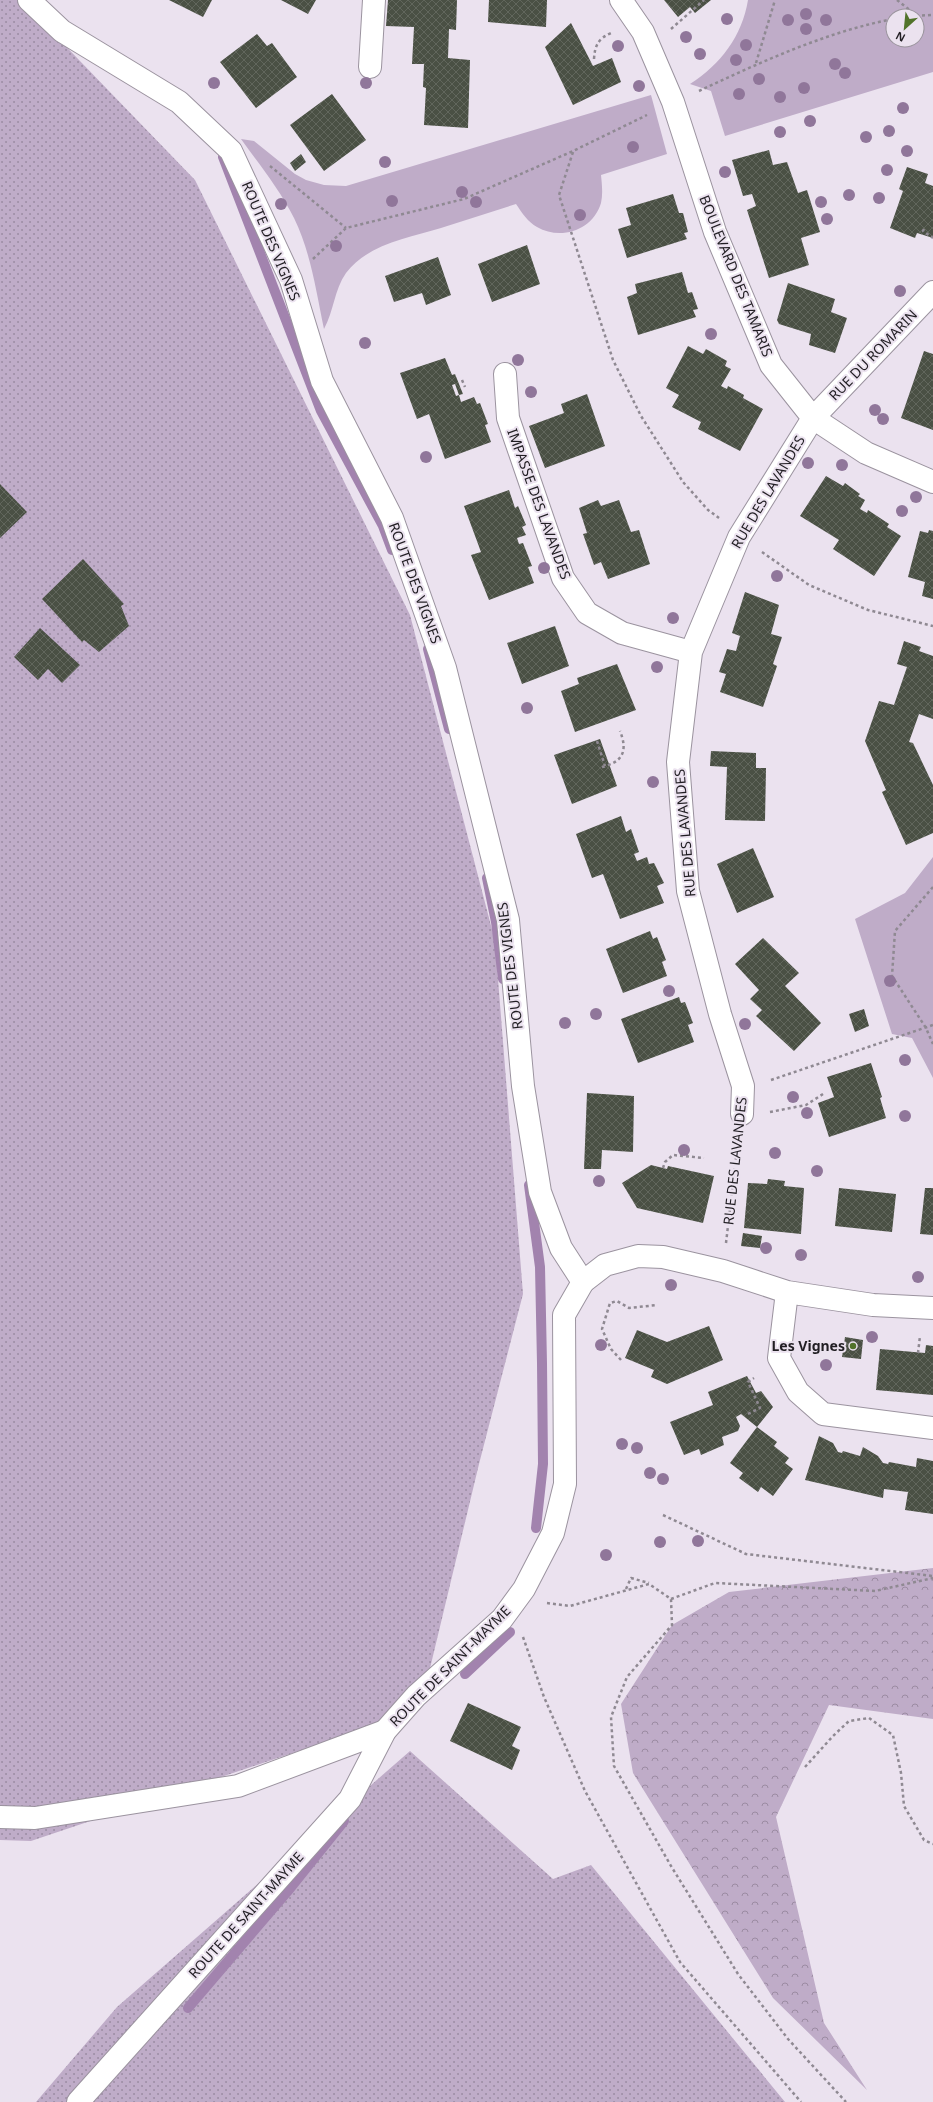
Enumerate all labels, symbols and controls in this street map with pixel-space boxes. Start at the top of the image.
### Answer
north arrow [885,8,925,48]
text: N [893,29,908,46]
street label: ROUTE DES VIGNES [238,178,305,304]
street label: BOULEVARD DES TAMARIS [695,192,778,360]
street label: RUE DU ROMARIN [824,305,921,404]
street label: IMPASSE DES LAVANDES [503,426,576,582]
street label: RUE DES LAVANDES [726,431,809,552]
street label: ROUTE DES VIGNES [385,519,446,646]
street label: RUE DES LAVANDES [669,768,700,898]
street label: ROUTE DES VIGNES [492,901,527,1031]
street label: RUE DES LAVANDES [718,1096,751,1226]
place label: Les Vignes [772,1336,845,1355]
marker: Les Vignes [848,1341,858,1351]
street label: ROUTE DE SAINT-MAYME [385,1601,514,1730]
street label: ROUTE DE SAINT-MAYME [184,1847,307,1982]

